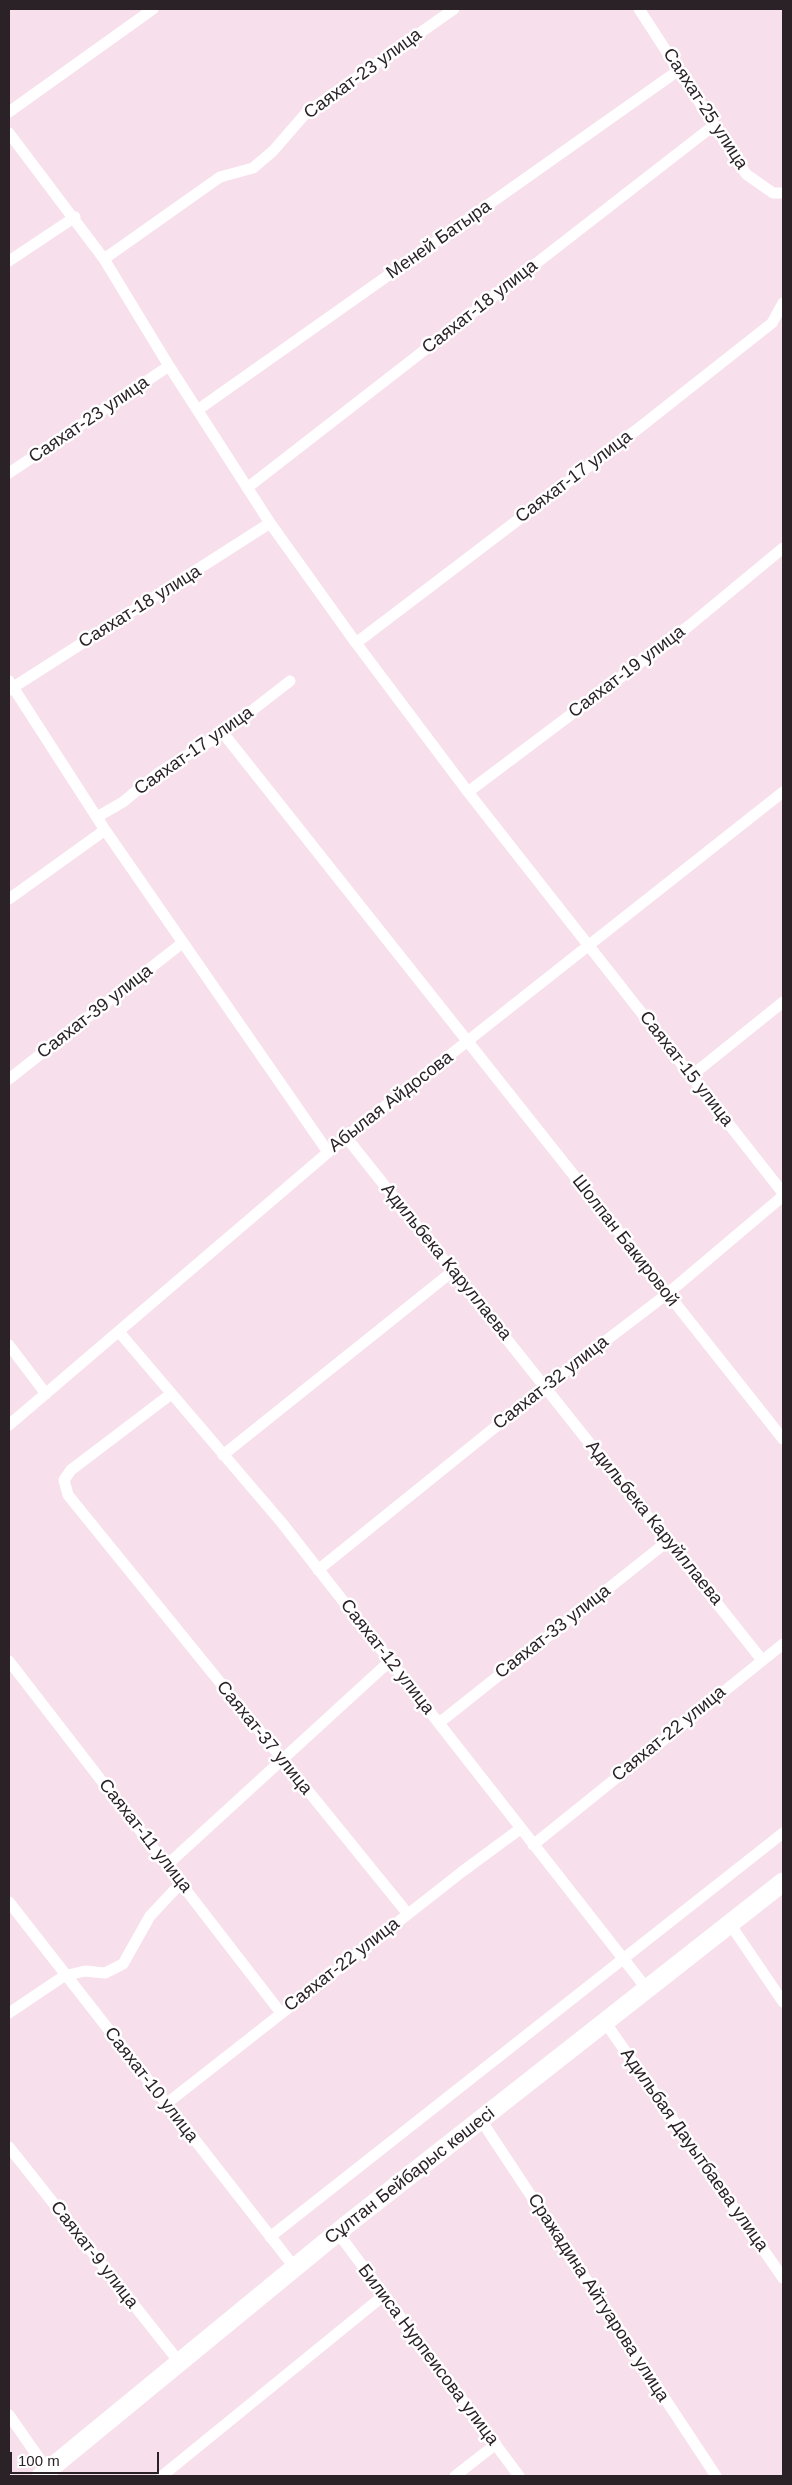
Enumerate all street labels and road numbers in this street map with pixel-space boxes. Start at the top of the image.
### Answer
street label: Саяхат-23 улица [300,24,426,124]
street label: Саяхат-25 улица [658,44,752,174]
street label: Меней Батыра [382,196,496,284]
street label: Саяхат-18 улица [418,255,542,359]
street label: Саяхат-23 улица [25,372,153,468]
street label: Саяхат-17 улица [512,426,636,528]
street label: Саяхат-18 улица [75,561,205,653]
street label: Саяхат-19 улица [565,621,689,723]
street label: Саяхат-17 улица [130,702,258,800]
street label: Саяхат-39 улица [33,960,157,1064]
street label: Саяхат-15 улица [634,1007,738,1131]
street label: Абылая Айдосова [325,1047,457,1157]
street label: Шолпан Бакировой [567,1171,683,1311]
street label: Адильбека Каруллаева [376,1179,516,1345]
street label: Саяхат-32 улица [489,1331,613,1435]
street label: Адильбека Каруйллаева [581,1436,727,1610]
street label: Саяхат-33 улица [491,1580,615,1684]
street label: Саяхат-12 улица [335,1595,439,1719]
street label: Саяхат-37 улица [212,1677,316,1799]
street label: Саяхат-22 улица [608,1682,730,1786]
street label: Саяхат-11 улица [94,1775,196,1897]
street label: Саяхат-22 улица [280,1913,404,2017]
street label: Саяхат-10 улица [99,2023,203,2147]
street label: Адильбая Дауытбаева улица [615,2044,773,2256]
street label: Сұлтан Бейбарыс көшесі [321,2103,499,2249]
street label: Сражадина Айтуарова улица [523,2190,673,2406]
street label: Саяхат-9 улица [45,2197,143,2313]
street label: Билиса Нурпеисова улица [353,2260,503,2450]

